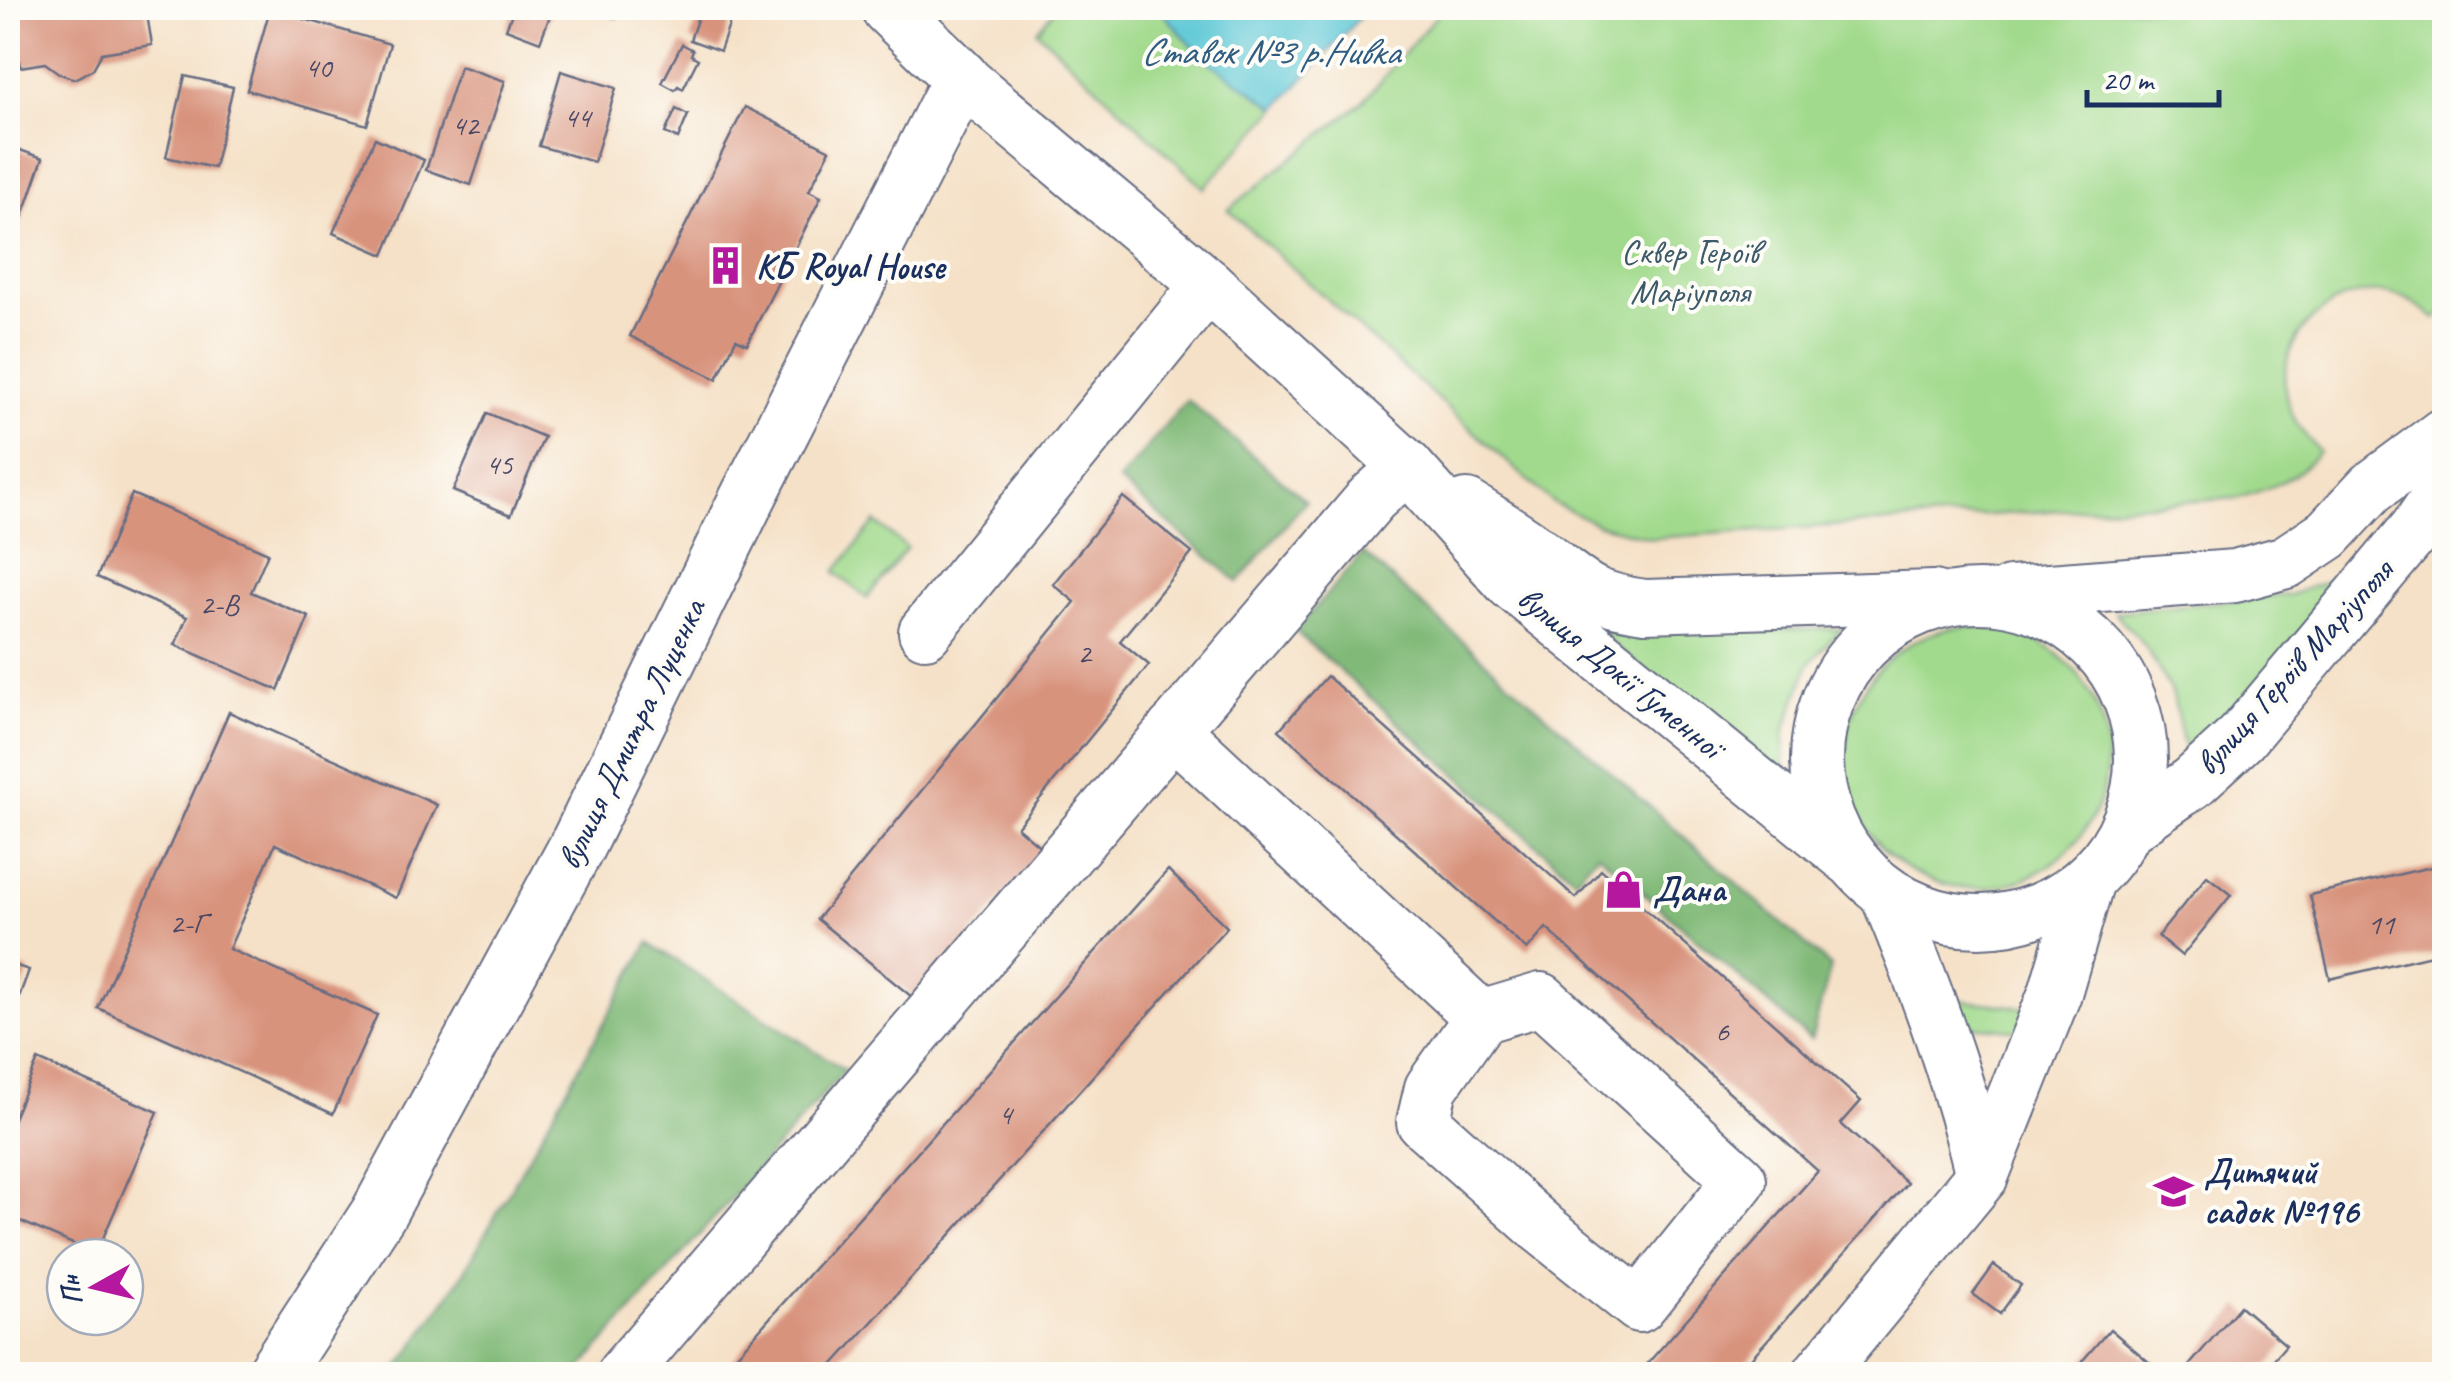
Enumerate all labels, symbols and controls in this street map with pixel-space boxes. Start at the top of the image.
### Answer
water label: Ставок №3 р.Нивка [1141,28,1403,75]
scale bar [2087,45,2220,107]
house number: 40 [305,48,334,86]
text: 20 m [2102,61,2155,99]
house number: 44 [564,98,593,136]
house number: 42 [452,106,481,144]
park label: Сквер Героїв Маріуполя [1621,229,1767,314]
place label: КБ Royal House [756,244,947,289]
building icon: КБ Royal House [705,245,747,287]
house number: 45 [486,445,514,483]
street label: вулиця Героїв Маріуполя [2185,547,2405,785]
street label: вулиця Докії Гуменної [1508,576,1737,773]
house number: 2-В [200,585,241,623]
street label: вулиця Дмитра Луценка [546,590,717,876]
house number: 2 [1077,634,1093,672]
place label: Дана [1653,867,1728,912]
shop icon: Дана [1602,868,1644,910]
house number: 2-Г [169,904,213,942]
house number: 11 [2368,905,2396,943]
house number: 6 [1715,1012,1730,1050]
house number: 4 [998,1095,1014,1133]
place label: Дитячий садок №196 [2204,1149,2361,1234]
school or university icon: Дитячий садок №196 [2153,1170,2195,1212]
north arrow [45,1237,145,1337]
text: Пн [51,1272,90,1307]

